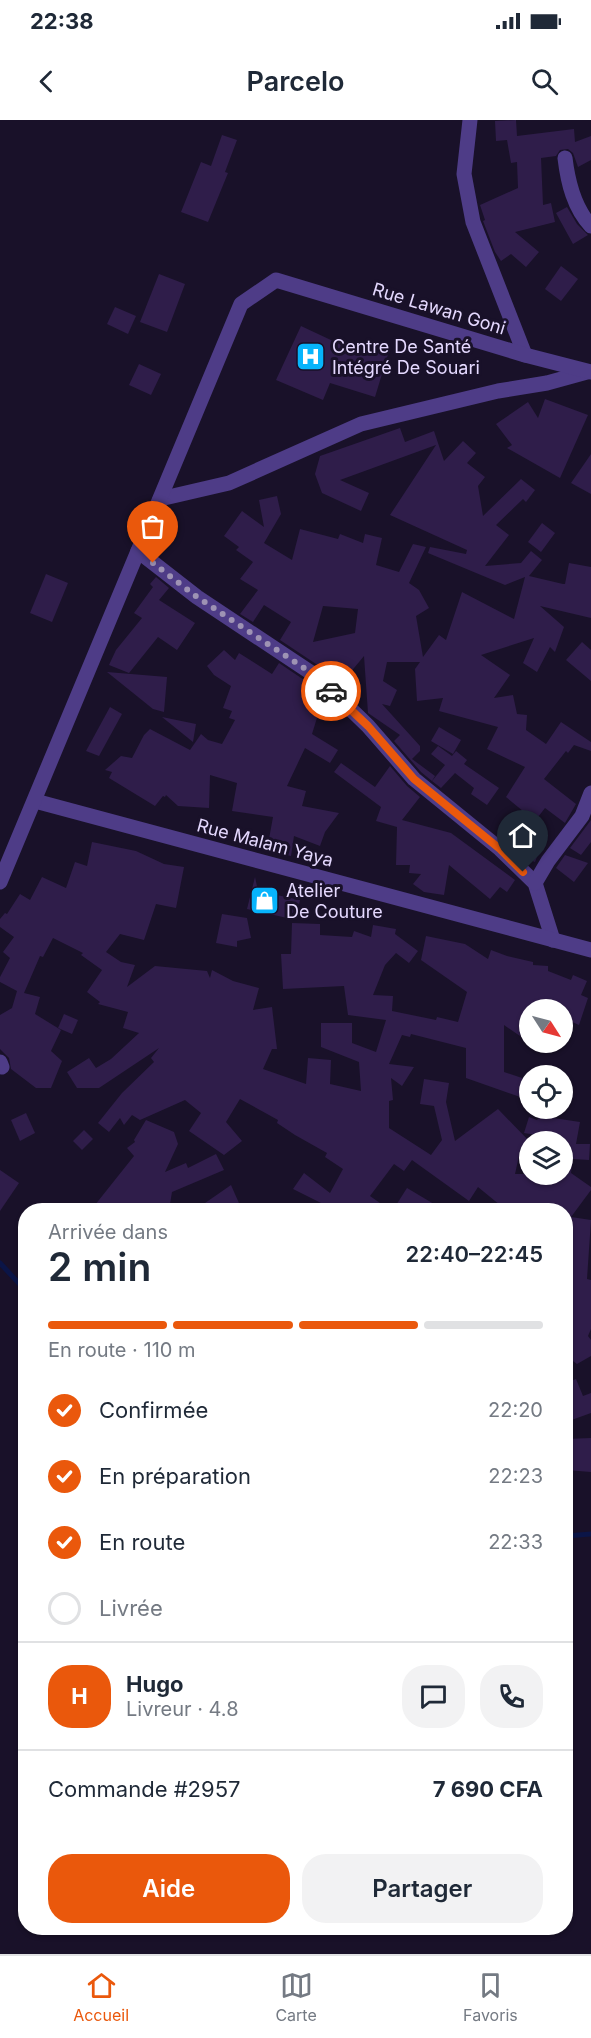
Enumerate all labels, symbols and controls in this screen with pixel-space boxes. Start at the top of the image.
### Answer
text: 22:38 [30,8,94,34]
icon: back [30,65,63,98]
text: Parcelo [246,65,345,98]
icon: search [528,65,561,98]
street label: Rue Lawan Goni [370,278,508,339]
place label: Centre De Santé Intégré De Souari [332,336,480,378]
hospital icon: Centre De Santé Intégré De Souari [295,341,327,373]
pin [127,501,178,563]
icon: bag [136,510,169,543]
courier [301,661,361,721]
icon: car [315,675,348,708]
pin [497,810,548,872]
street label: Rue Malam Yaya [195,814,336,871]
icon: home [506,819,539,852]
place label: Atelier De Couture [286,880,383,922]
shop icon: Atelier De Couture [249,885,281,917]
north arrow [519,999,573,1053]
map controls [519,999,573,1185]
button: locate [519,1065,573,1119]
button: layers [519,1131,573,1185]
text: Arrivée dans [48,1220,168,1244]
text: 22:40–22:45 [405,1241,543,1267]
text: 2 min [48,1243,151,1290]
text: En route · 110 m [48,1338,196,1362]
icon: check [48,1394,81,1427]
text: Confirmée [99,1397,208,1423]
text: 22:20 [488,1398,543,1422]
icon: check [48,1460,81,1493]
text: En préparation [99,1463,251,1489]
text: 22:23 [488,1464,543,1488]
icon: check [48,1526,81,1559]
text: En route [99,1529,185,1555]
text: 22:33 [488,1530,543,1554]
text: Livrée [99,1595,163,1621]
button: chat [402,1665,465,1728]
button: phone [480,1665,543,1728]
text: Hugo [126,1671,184,1697]
text: H [71,1683,88,1709]
text: Livreur · 4.8 [126,1697,239,1721]
text: Commande #2957 [48,1776,240,1802]
text: 7 690 CFA [433,1776,543,1802]
button: Aide [48,1854,290,1923]
button: Partager [302,1854,543,1923]
tab: Accueil [73,1969,129,2025]
tab: Carte [275,1969,317,2025]
tab: Favoris [463,1969,518,2025]

